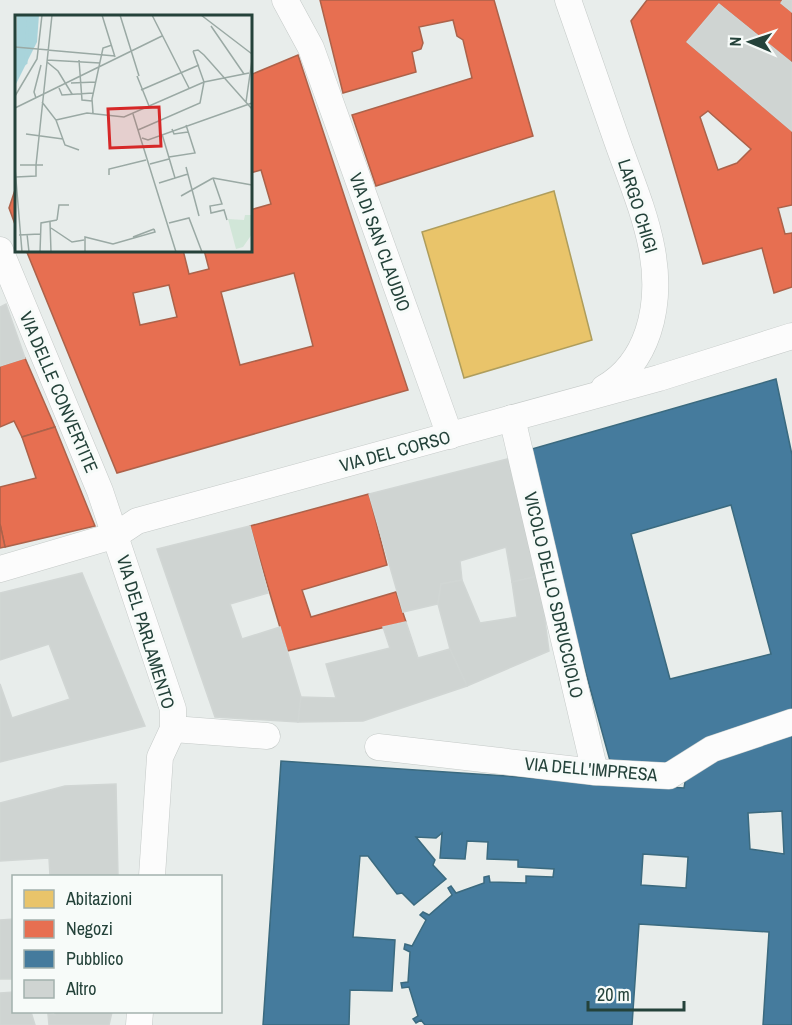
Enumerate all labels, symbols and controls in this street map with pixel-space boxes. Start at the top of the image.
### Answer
north arrow [720,12,780,72]
inset map [15,15,252,252]
text: N [724,36,746,47]
street label: LARGO CHIGI [612,156,664,256]
street label: VIA DI SAN CLAUDIO [343,169,417,315]
street label: VIA DELLE CONVERTITE [14,308,104,476]
street label: VIA DEL CORSO [337,424,453,478]
street label: VICOLO DELLO SDRUCCIOLO [518,489,590,701]
street label: VIA DEL PARLAMENTO [111,552,181,712]
street label: VIA DELL'IMPRESA [524,751,659,787]
legend [12,875,222,1013]
text: Abitazioni [65,886,132,911]
text: Negozi [66,916,113,941]
text: Pubblico [66,946,123,971]
scale bar [588,974,684,1012]
text: Altro [65,976,96,1001]
text: 20 m [597,982,630,1007]

